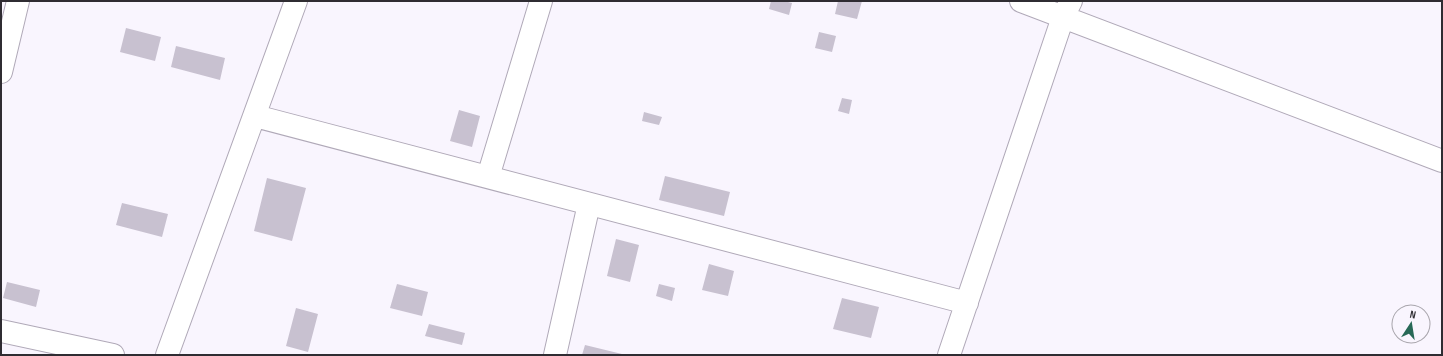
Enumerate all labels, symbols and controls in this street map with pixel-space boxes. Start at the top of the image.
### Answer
north arrow [1391,304,1431,344]
text: N [1409,308,1417,322]

